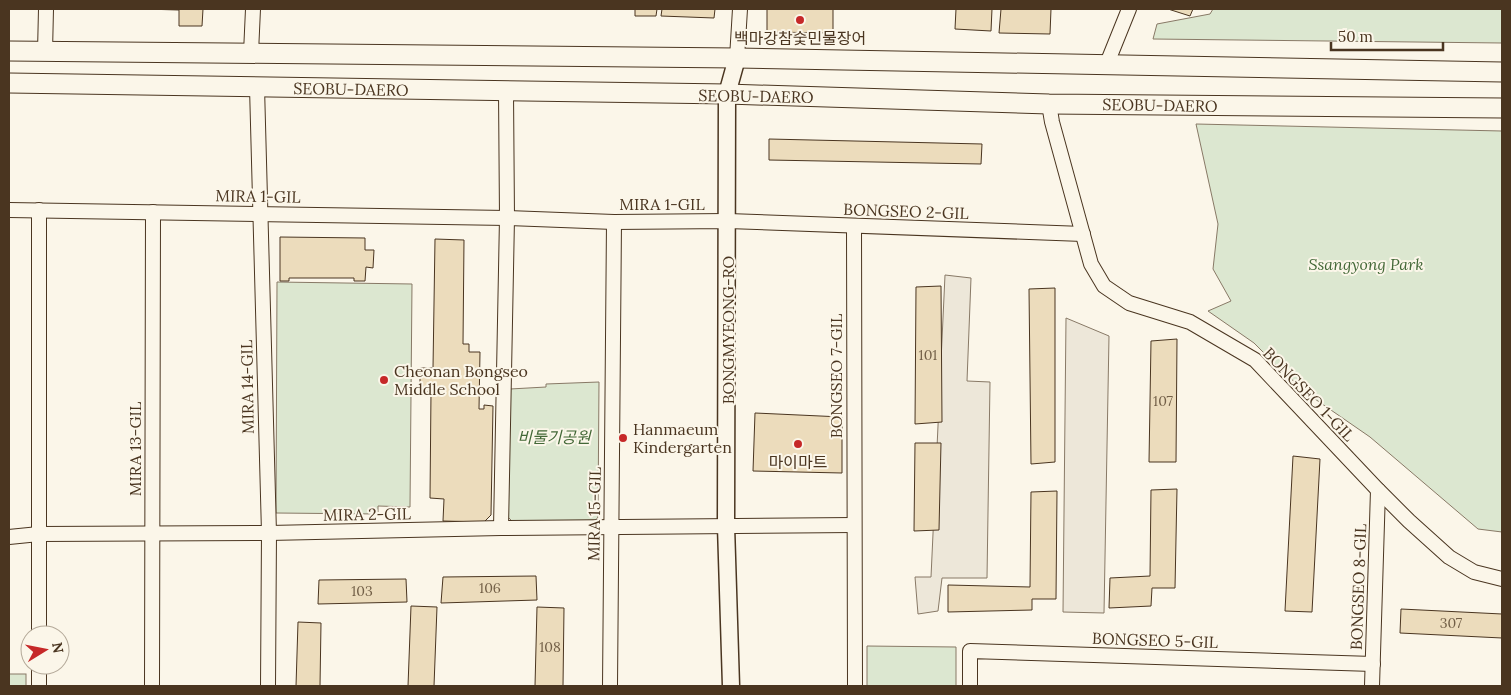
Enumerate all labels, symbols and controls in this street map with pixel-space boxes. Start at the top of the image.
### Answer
marker: 백마강참숯민물장어 [794,14,806,26]
scale bar [1331,20,1444,52]
text: 50 m [1338,27,1373,46]
place label: 백마강참숯민물장어 [734,28,866,48]
street label: SEOBU-DAERO [293,78,409,100]
street label: SEOBU-DAERO [698,85,814,107]
street label: SEOBU-DAERO [1102,94,1218,116]
street label: MIRA 1-GIL [215,185,301,207]
street label: MIRA 1-GIL [619,194,705,214]
street label: BONGSEO 2-GIL [843,199,969,223]
park label: Ssangyong Park [1308,254,1424,274]
street label: BONGMYEONG-RO [718,256,738,404]
street label: BONGSEO 7-GIL [826,314,846,438]
street label: MIRA 14-GIL [236,340,258,434]
street label: BONGSEO 1-GIL [1259,343,1359,445]
house number: 101 [919,346,937,364]
place label: Cheonan Bongseo Middle School [394,361,528,399]
marker: Cheonan Bongseo Middle School [378,374,390,386]
house number: 107 [1153,392,1174,410]
street label: MIRA 13-GIL [125,402,145,496]
place label: Hanmaeum Kindergarten [633,419,732,457]
park label: 비둘기공원 [517,427,592,447]
marker: Hanmaeum Kindergarten [617,432,629,444]
marker: 마이마트 [792,438,804,450]
place label: 마이마트 [769,452,827,472]
street label: MIRA 15-GIL [583,467,605,561]
street label: MIRA 2-GIL [323,503,411,525]
street label: BONGSEO 8-GIL [1346,524,1370,650]
house number: 106 [479,579,501,597]
house number: 103 [351,582,373,600]
house number: 307 [1440,614,1463,632]
north arrow [20,625,70,675]
street label: BONGSEO 5-GIL [1092,628,1218,652]
house number: 108 [539,638,561,656]
text: N [48,641,68,655]

